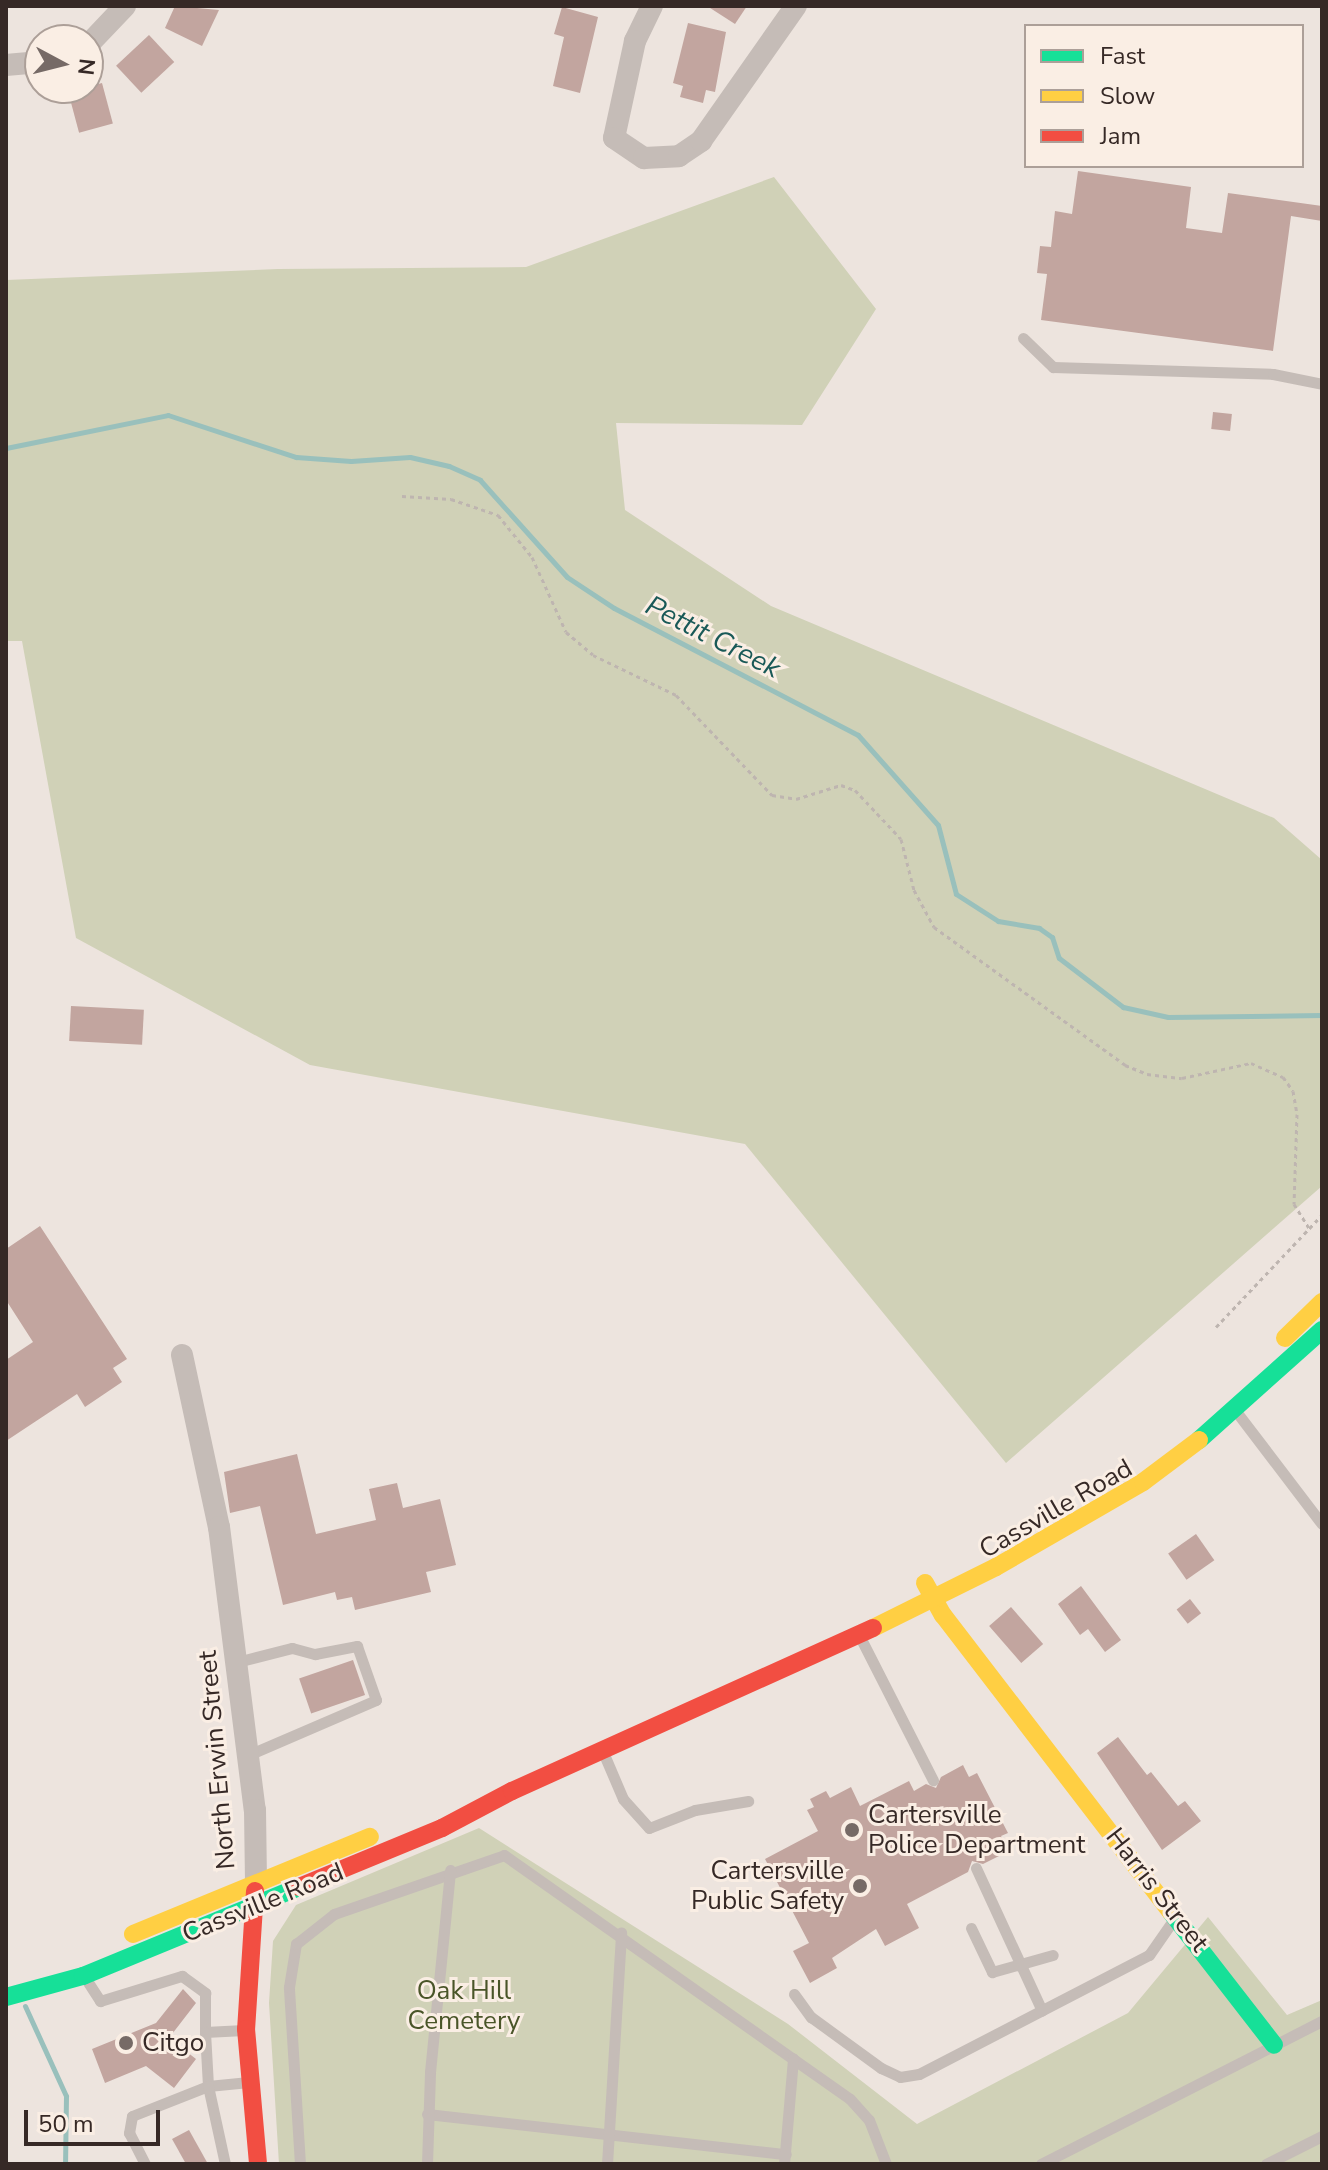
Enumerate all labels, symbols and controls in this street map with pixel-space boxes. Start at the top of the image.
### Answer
north arrow [24,24,104,104]
legend [1024,24,1304,168]
text: Fast [1100,40,1145,72]
text: N [70,57,102,77]
text: Slow [1100,80,1155,112]
text: Jam [1100,120,1141,152]
water label: Pettit Creek [640,589,786,685]
street label: Cassville Road [974,1453,1138,1565]
street label: North Erwin Street [192,1649,242,1871]
place label: Cartersville Police Department [868,1799,1085,1860]
marker: Cartersville Police Department [843,1821,861,1839]
street label: Harris Street [1099,1822,1215,1958]
place label: Cartersville Public Safety [691,1855,844,1916]
street label: Cassville Road [178,1856,348,1950]
marker: Cartersville Public Safety [851,1877,869,1895]
park label: Oak Hill Cemetery [408,1975,520,2036]
place label: Citgo [142,2027,204,2059]
marker: Citgo [117,2034,135,2052]
scale bar [28,2094,164,2144]
text: 50 m [38,2108,94,2140]

